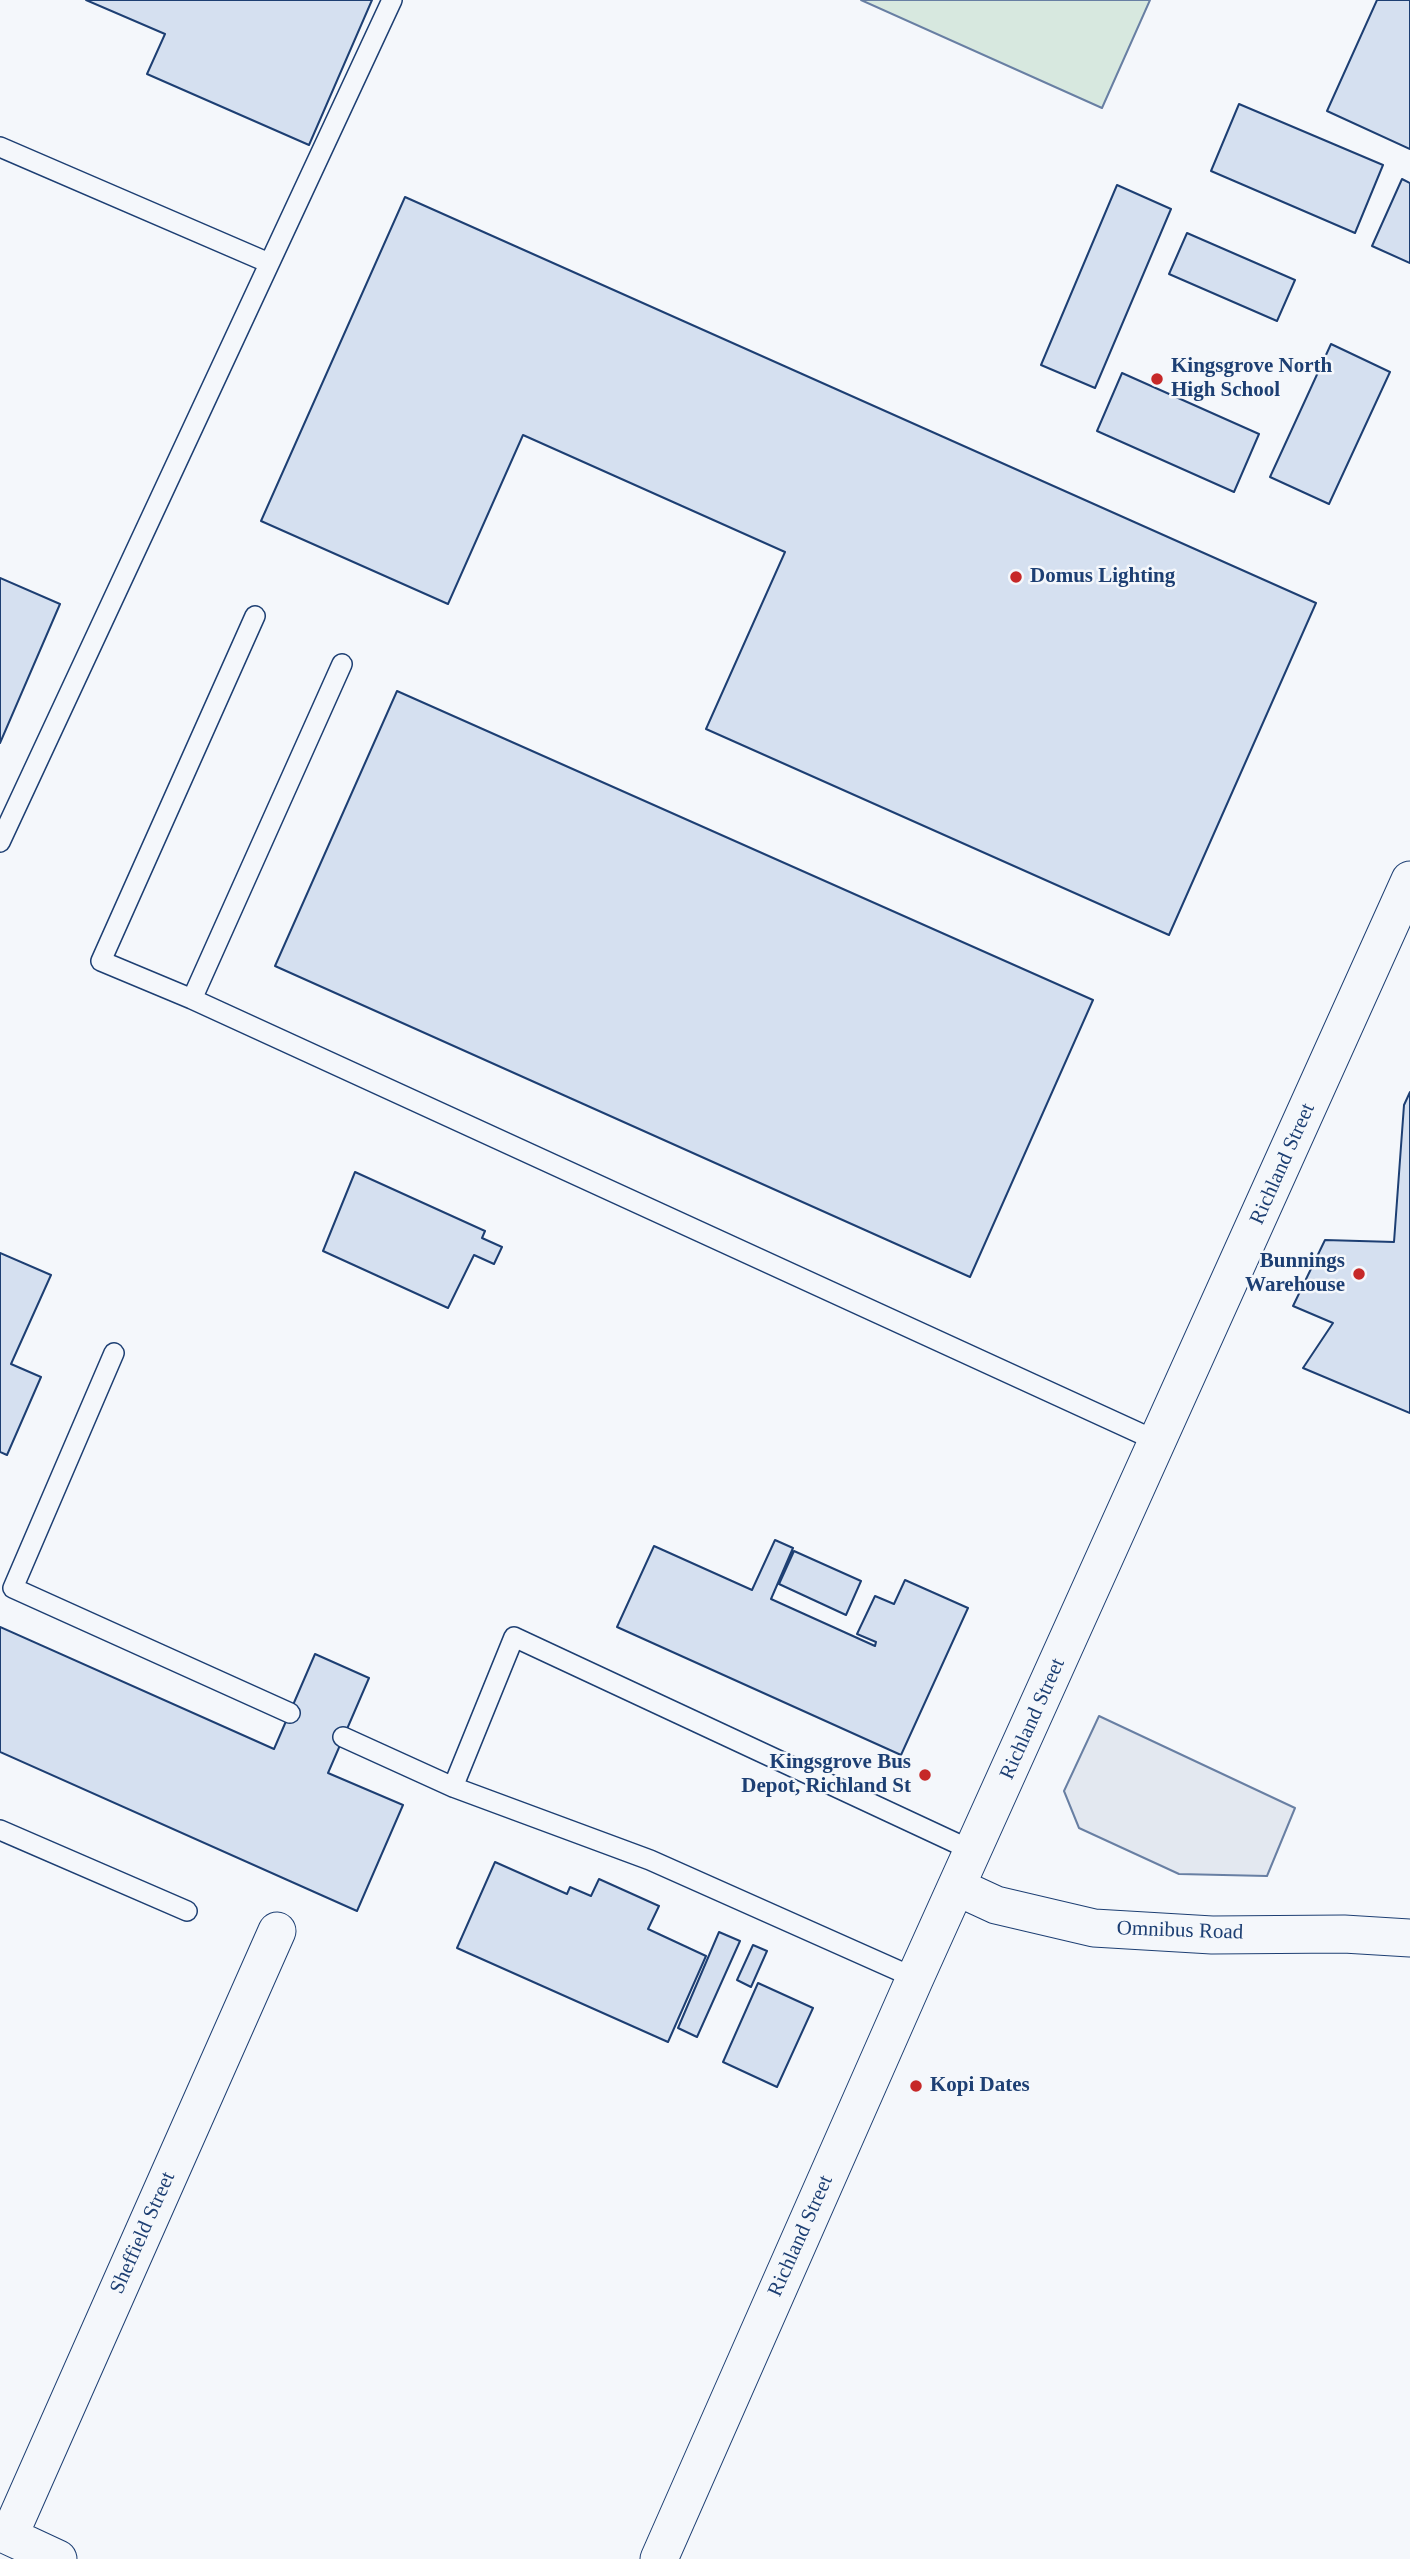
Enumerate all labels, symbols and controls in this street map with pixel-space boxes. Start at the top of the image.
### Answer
place label: Kingsgrove North High School [1171,354,1332,404]
marker: Kingsgrove North High School [1149,371,1165,387]
place label: Domus Lighting [1030,564,1175,590]
marker: Domus Lighting [1008,569,1024,585]
street label: Richland Street [1245,1099,1321,1229]
place label: Bunnings Warehouse [1245,1249,1345,1299]
marker: Bunnings Warehouse [1351,1266,1367,1282]
street label: Richland Street [995,1654,1071,1784]
place label: Kingsgrove Bus Depot, Richland St [741,1750,911,1800]
marker: Kingsgrove Bus Depot, Richland St [917,1767,933,1783]
street label: Omnibus Road [1116,1916,1244,1946]
place label: Kopi Dates [930,2073,1030,2099]
marker: Kopi Dates [908,2078,924,2094]
street label: Sheffield Street [105,2168,181,2298]
street label: Richland Street [763,2171,839,2301]

